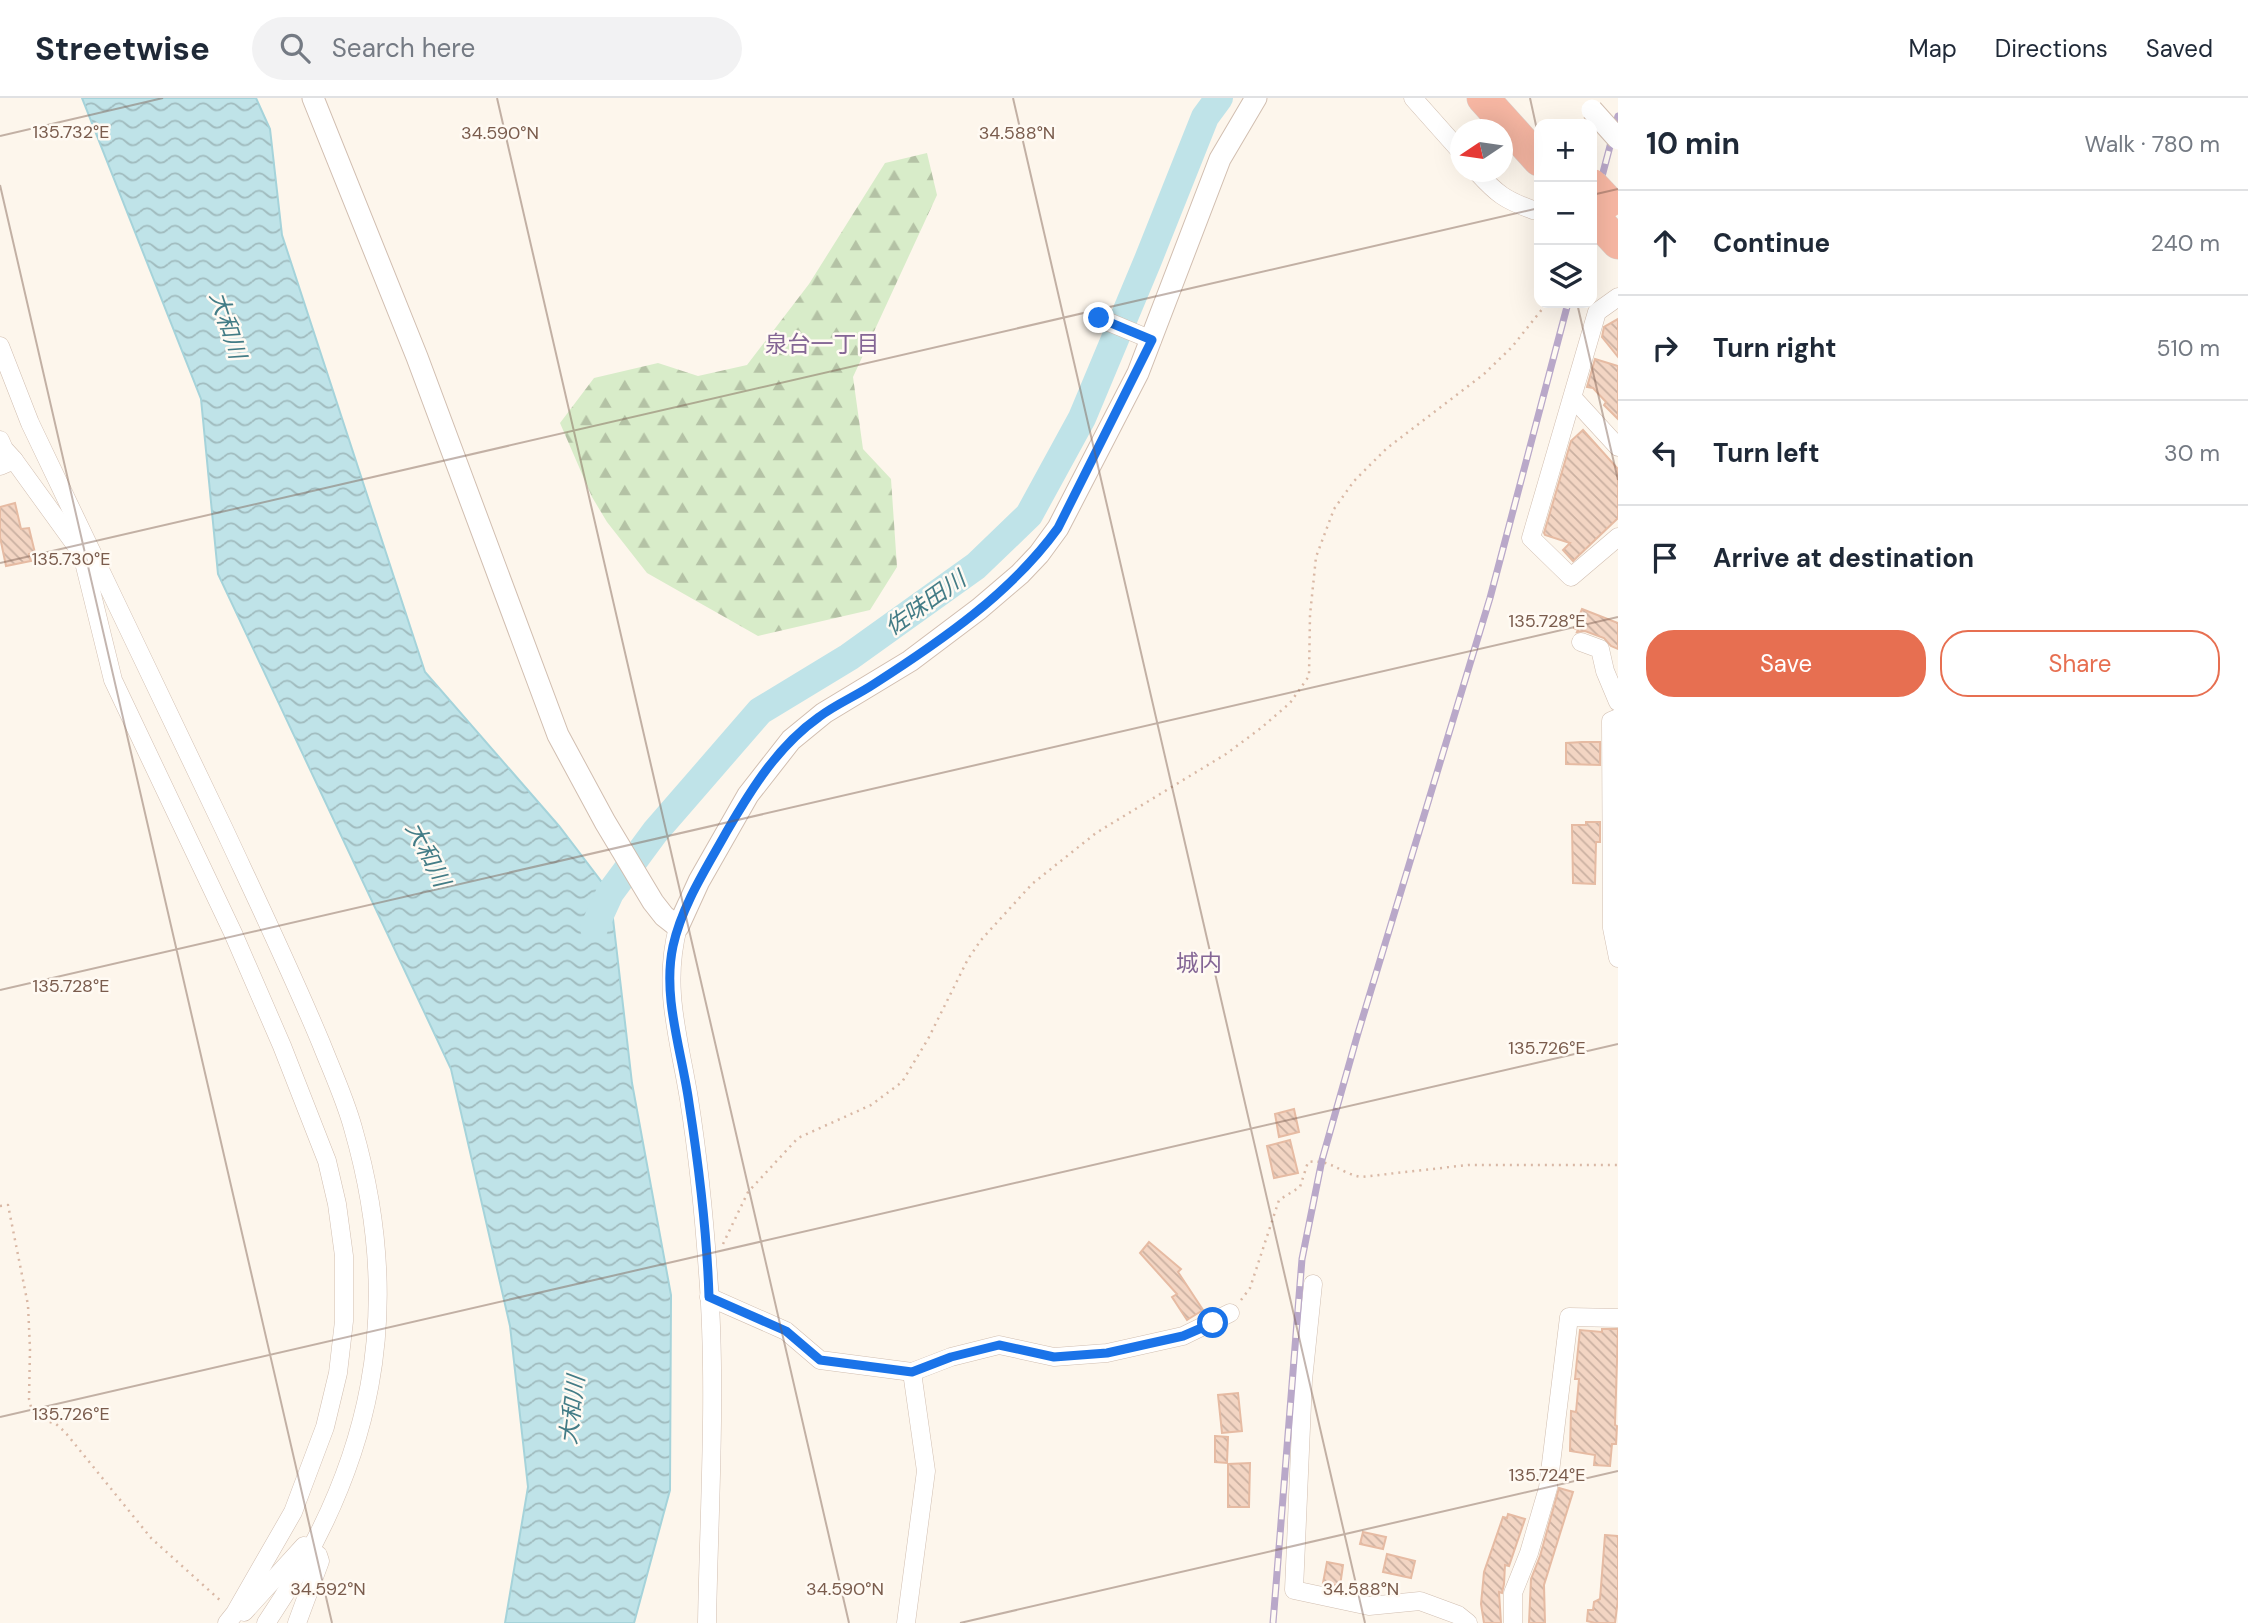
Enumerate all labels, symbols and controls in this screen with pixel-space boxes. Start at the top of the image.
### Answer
search box [252,17,742,80]
text: Streetwise [35,27,210,70]
icon: search [276,29,314,67]
text: Search here [332,31,475,65]
text: Map [1909,33,1957,64]
text: Directions [1995,33,2108,64]
text: Saved [2146,33,2213,64]
north arrow [1450,119,1513,182]
map controls [1534,119,1597,308]
button: + [1534,119,1597,182]
text: 135.732°E [33,120,109,144]
text: 34.590°N [461,121,539,145]
text: 34.588°N [979,121,1055,145]
text: 10 min [1646,124,1740,163]
text: Walk · 780 m [2085,129,2220,159]
button: − [1534,182,1597,245]
icon: ahead [1646,224,1684,262]
text: Continue [1713,226,1830,260]
text: 240 m [2151,228,2220,258]
button: layers [1534,245,1597,308]
water label: 大和川 [203,288,254,365]
route end [1083,302,1114,333]
district label: 泉台一丁目 [765,329,880,359]
icon: right [1646,329,1684,367]
text: Turn right [1713,331,1837,365]
text: 510 m [2156,333,2220,363]
icon: left [1646,434,1684,472]
text: Turn left [1713,436,1820,470]
text: 30 m [2164,438,2220,468]
icon: arrive [1646,539,1684,577]
text: Arrive at destination [1713,541,1974,575]
text: 135.730°E [32,547,110,571]
water label: 佐味田川 [879,563,974,642]
text: 135.728°E [1509,609,1585,633]
button: Save [1646,630,1926,697]
button: Share [1940,630,2220,697]
water label: 大和川 [399,816,458,894]
district label: 城内 [1176,948,1222,978]
text: 135.728°E [33,974,109,998]
text: 135.726°E [1508,1036,1586,1060]
route start [1197,1307,1228,1338]
water label: 大和川 [553,1371,591,1446]
text: 135.726°E [32,1402,110,1426]
text: 135.724°E [1509,1463,1585,1487]
text: 34.592°N [290,1577,366,1601]
text: 34.590°N [806,1577,884,1601]
text: 34.588°N [1323,1577,1399,1601]

